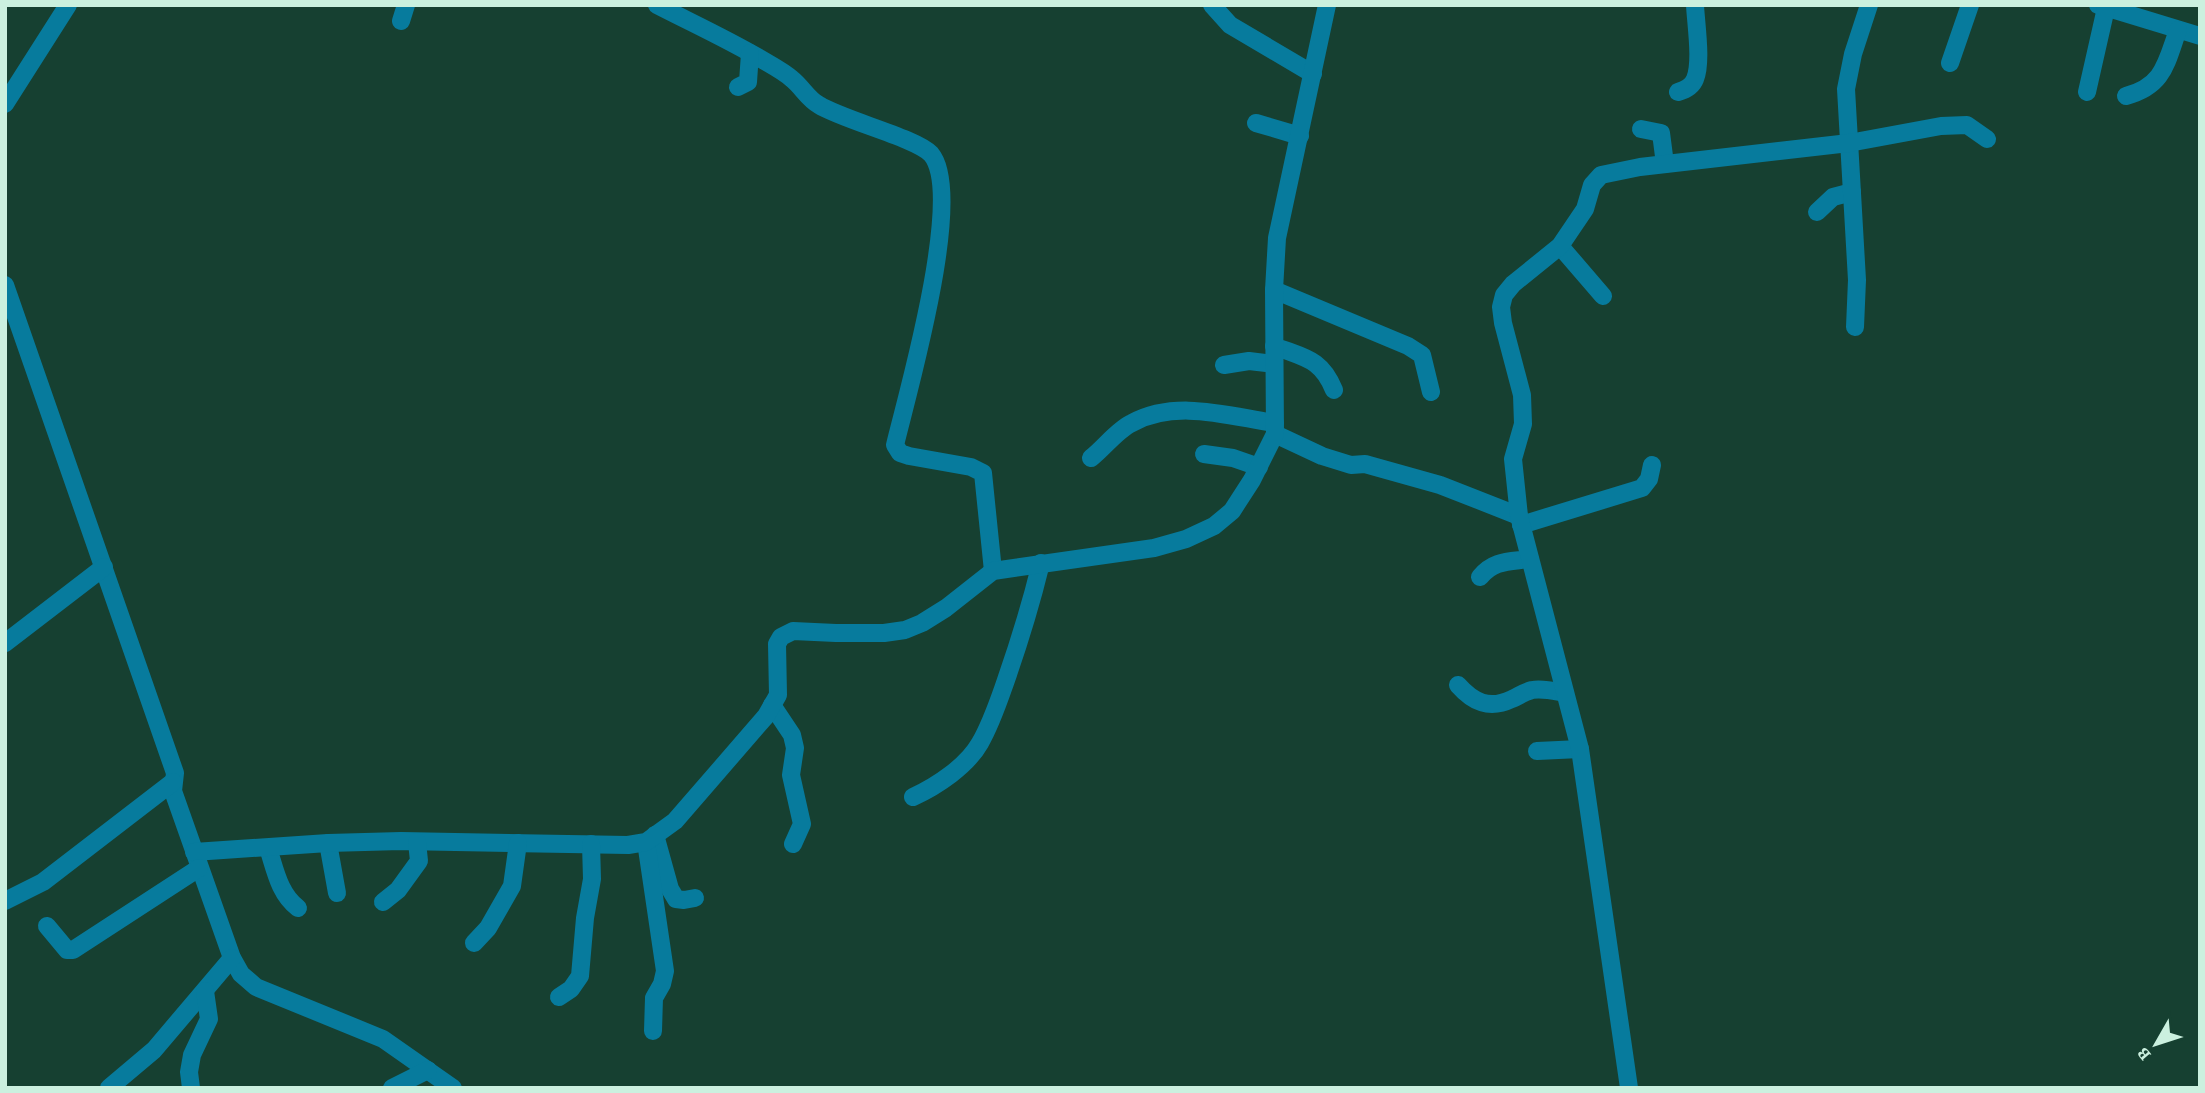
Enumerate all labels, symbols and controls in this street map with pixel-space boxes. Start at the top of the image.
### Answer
north arrow [2121,1009,2191,1079]
text: B [2132,1043,2155,1065]

